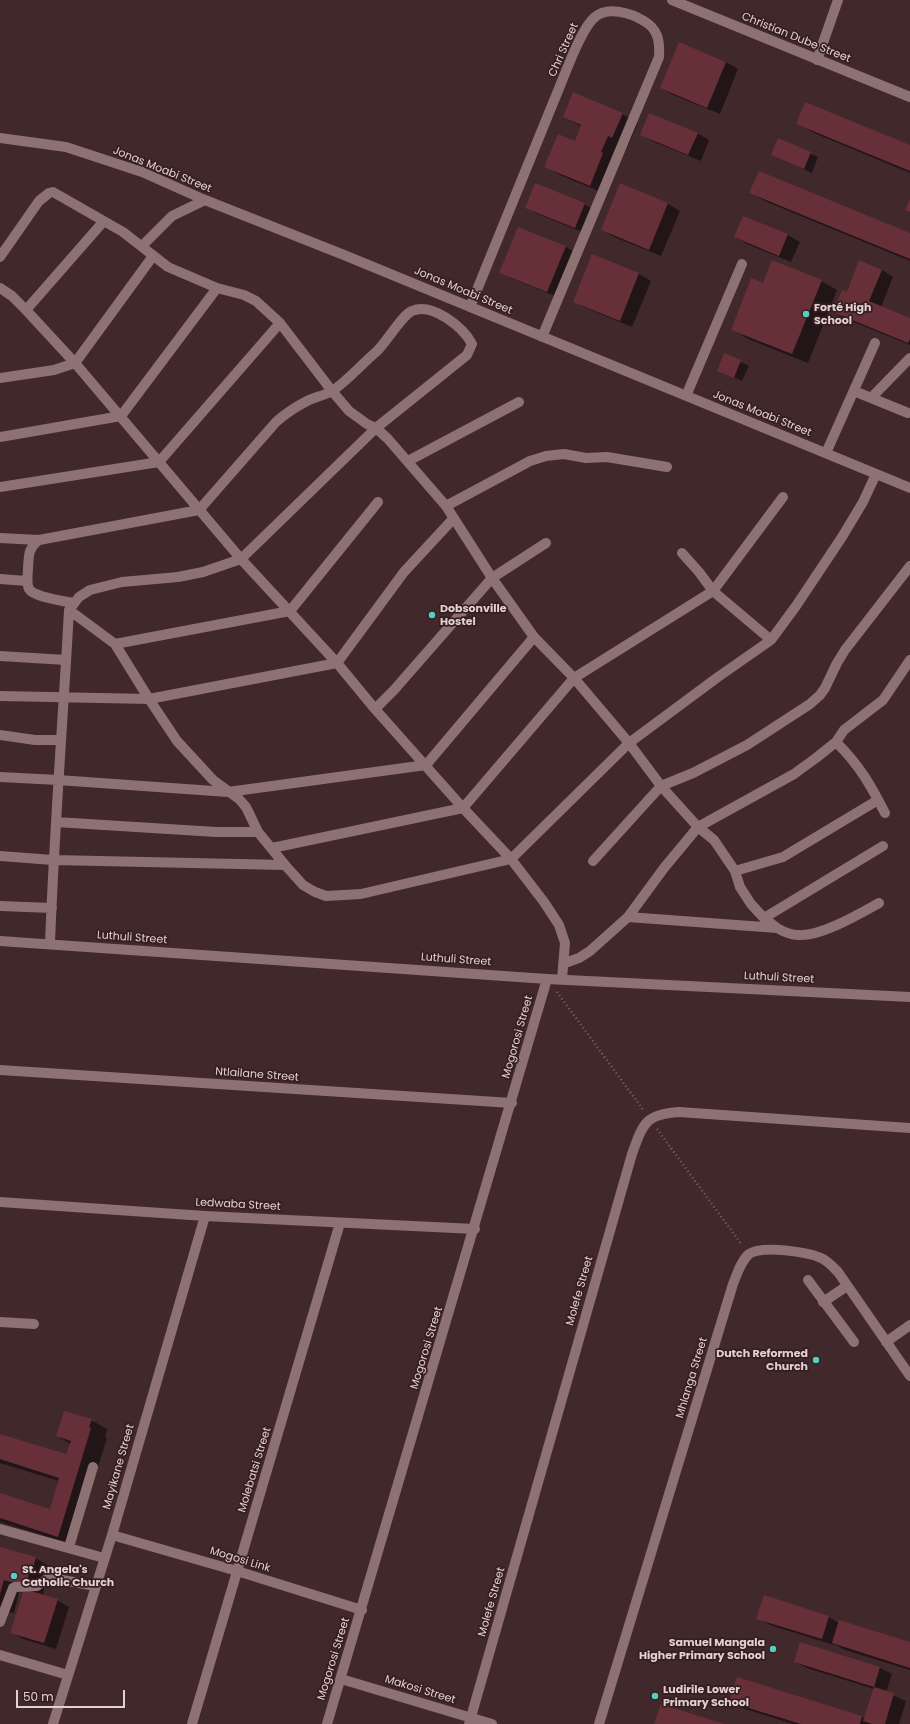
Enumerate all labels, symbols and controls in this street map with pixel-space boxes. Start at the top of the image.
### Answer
street label: Christian Dube Street [740,10,852,66]
street label: Chri Street [546,21,582,79]
street label: Jonas Moabi Street [111,144,213,196]
street label: Jonas Moabi Street [412,264,514,318]
place label: Forté High School [814,301,871,327]
marker: Forté High School [801,309,811,319]
street label: Jonas Moabi Street [711,388,813,440]
place label: Dobsonville Hostel [440,602,506,628]
marker: Dobsonville Hostel [427,610,437,620]
street label: Luthuli Street [96,929,168,947]
street label: Luthuli Street [420,951,492,969]
street label: Luthuli Street [743,970,815,986]
street label: Mogorosi Street [500,994,536,1080]
street label: Ntlailane Street [215,1065,299,1085]
street label: Ledwaba Street [195,1196,281,1214]
street label: Molefe Street [564,1255,596,1327]
street label: Mogorosi Street [408,1305,446,1391]
street label: Mhlanga Street [673,1336,711,1420]
place label: Dutch Reformed Church [716,1347,808,1373]
marker: Dutch Reformed Church [811,1355,821,1365]
street label: Mayikane Street [101,1423,137,1511]
street label: Molebatsi Street [236,1426,274,1514]
street label: Mogosi Link [208,1545,272,1575]
place label: St. Angela's Catholic Church [22,1563,114,1589]
street label: Molefe Street [476,1566,508,1638]
marker: St. Angela's Catholic Church [9,1571,19,1581]
street label: Mogorosi Street [315,1616,353,1702]
place label: Samuel Mangala Higher Primary School [639,1636,765,1662]
marker: Samuel Mangala Higher Primary School [768,1644,778,1654]
street label: Makosi Street [383,1673,457,1707]
scale bar [18,1682,127,1708]
place label: Ludirile Lower Primary School [663,1683,749,1709]
text: 50 m [23,1688,54,1705]
marker: Ludirile Lower Primary School [650,1691,660,1701]

